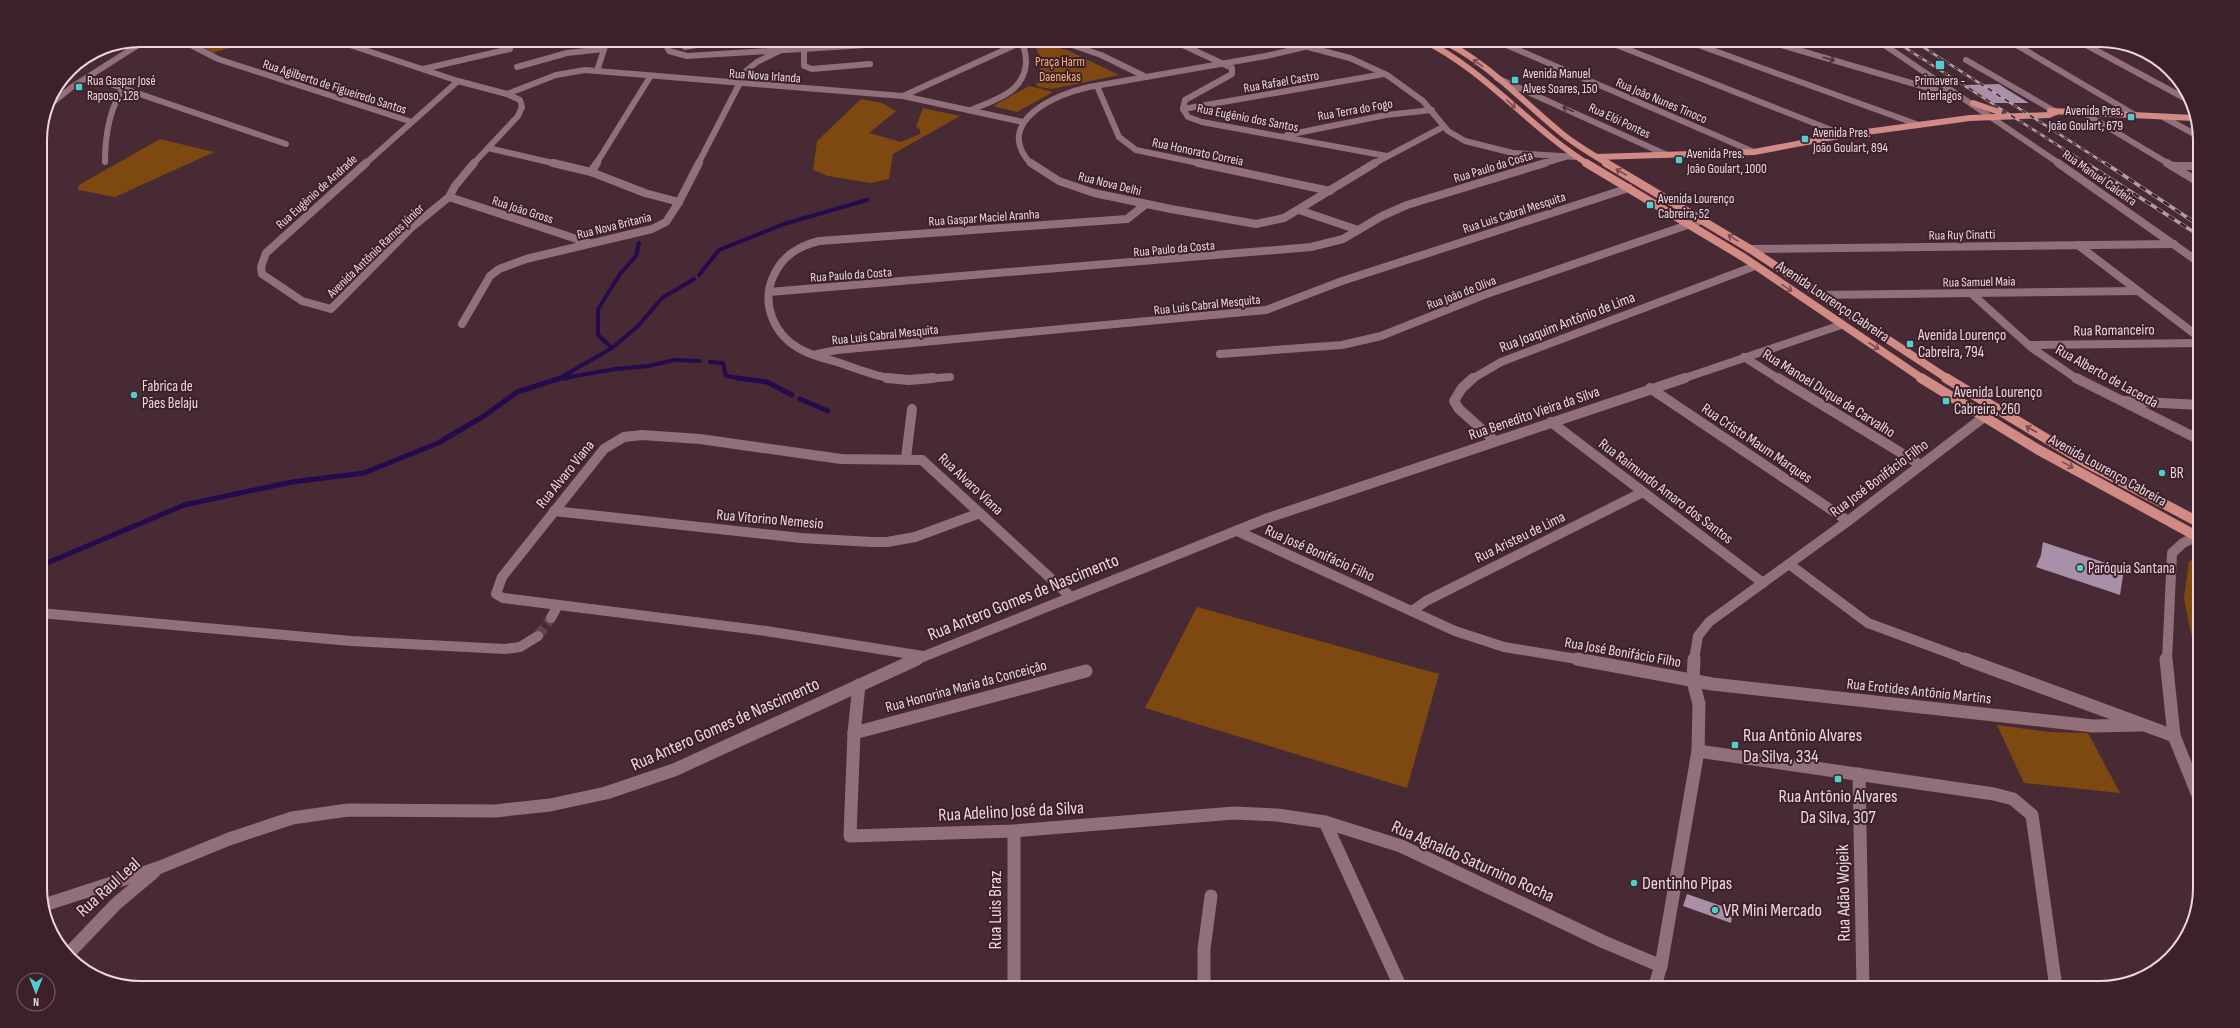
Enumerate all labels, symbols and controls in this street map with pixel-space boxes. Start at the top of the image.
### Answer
park label: Praça Harm Daenekas [1035,54,1085,85]
street label: Rua Agilberto de Figueiredo Santos [261,56,409,118]
one-way arrow [1822,56,1835,63]
one-way arrow [1473,58,1484,67]
marker: Primavera - Interlagos [1934,59,1946,71]
street label: Rua Nova Irlanda [728,66,801,86]
place label: Avenida Manuel Alves Soares, 150 [1522,66,1598,97]
street label: Rua Rafael Castro [1242,67,1320,96]
place label: Rua Gaspar José Raposo, 128 [87,73,156,104]
place label: Primavera - Interlagos [1915,73,1965,104]
street label: Rua João Nunes Tinoco [1613,74,1710,127]
marker: Avenida Manuel Alves Soares, 150 [1510,75,1520,85]
marker: Rua Gaspar José Raposo, 128 [74,82,84,92]
street label: Rua Terra do Fogo [1316,96,1394,124]
one-way arrow [1506,99,1516,108]
street label: Rua Eugênio dos Santos [1196,100,1300,136]
street label: Rua Elói Pontes [1586,100,1653,142]
place label: Avenida Pres. João Goulart, 679 [2047,103,2123,134]
one-way arrow [1562,105,1574,112]
marker: Avenida Pres. João Goulart, 679 [2126,112,2136,122]
place label: Avenida Pres. João Goulart, 894 [1812,125,1888,156]
marker: Avenida Pres. João Goulart, 894 [1800,134,1810,144]
street label: Rua Honorato Correia [1151,135,1245,169]
place label: Avenida Pres. João Goulart, 1000 [1686,146,1767,177]
street label: Rua Manuel Caldeira [2059,146,2140,209]
street label: Rua Paulo da Costa [1452,147,1535,187]
street label: Rua Eugênio de Andrade [273,151,361,232]
marker: Avenida Pres. João Goulart, 1000 [1674,155,1684,165]
street label: Rua Nova Delhi [1077,168,1143,200]
one-way arrow [1615,168,1627,176]
street label: Rua Luis Cabral Mesquita [1461,189,1568,237]
place label: Avenida Lourenço Cabreira, 52 [1657,191,1734,222]
street label: Rua João Gross [490,193,556,227]
street label: Avenida Antônio Ramos Júnior [323,200,428,302]
marker: Avenida Lourenço Cabreira, 52 [1645,200,1655,210]
street label: Rua Gaspar Maciel Aranha [928,206,1040,230]
street label: Rua Nova Britania [575,209,653,243]
street label: Rua Ruy Cinatti [1929,226,1995,244]
one-way arrow [1727,234,1739,242]
street label: Rua Paulo da Costa [1133,237,1216,261]
street label: Avenida Lourenço Cabreira [1772,256,1893,346]
street label: Rua Paulo da Costa [810,264,892,286]
street label: Rua João de Oliva [1424,272,1498,314]
street label: Rua Samuel Maia [1943,273,2016,291]
one-way arrow [1781,284,1792,292]
street label: Rua Joaquim Antônio de Lima [1497,288,1638,357]
street label: Rua Luis Cabral Mesquita [1153,291,1261,319]
street label: Rua Romanceiro [2073,320,2155,341]
street label: Rua Luis Cabral Mesquita [831,321,939,349]
place label: Avenida Lourenço Cabreira, 794 [1917,326,2006,362]
marker: Avenida Lourenço Cabreira, 794 [1905,339,1915,349]
street label: Rua Alberto de Lacerda [2052,340,2162,413]
one-way arrow [1868,343,1880,351]
street label: Rua Manoel Duque de Carvalho [1759,345,1899,442]
place label: Fabrica de Pães Belaju [142,377,198,413]
street label: Rua Benedito Vieira da Silva [1466,382,1602,445]
place label: Avenida Lourenço Cabreira, 260 [1953,383,2042,419]
marker: Fabrica de Pães Belaju [129,390,139,400]
marker: Avenida Lourenço Cabreira, 260 [1941,396,1951,406]
street label: Rua Cristo Maum Marques [1698,399,1816,488]
one-way arrow [2025,425,2037,433]
street label: Avenida Lourenço Cabreira [2044,430,2170,511]
street label: Rua Raimundo Amaro dos Santos [1595,435,1737,548]
street label: Rua José Bonifácio Filho [1826,435,1932,522]
street label: Rua Alvaro Viana [532,436,599,512]
street label: Rua Alvaro Viana [934,449,1007,520]
one-way arrow [2062,462,2074,470]
place label: BR [2170,464,2184,483]
marker: BR [2157,468,2167,478]
street label: Rua Vitorino Nemesio [716,505,824,534]
street label: Rua Aristeu de Lima [1472,507,1569,567]
street label: Rua José Bonifácio Filho [1262,521,1378,586]
street label: Rua Antero Gomes de Nascimento [925,550,1122,645]
place label: Paróquia Santana [2088,559,2175,578]
marker: Paróquia Santana [2075,563,2085,573]
street label: Rua José Bonifácio Filho [1563,633,1683,672]
street label: Rua Honorina Maria da Conceição [883,656,1049,717]
street label: Rua Antero Gomes de Nascimento [628,673,823,776]
street label: Rua Erotides Antônio Martins [1846,674,1992,709]
place label: Rua Antônio Alvares Da Silva, 334 [1743,725,1862,767]
marker: Rua Antônio Alvares Da Silva, 334 [1730,740,1740,750]
marker: Rua Antônio Alvares Da Silva, 307 [1833,774,1843,784]
place label: Rua Antônio Alvares Da Silva, 307 [1778,786,1898,828]
street label: Rua Adelino José da Silva [938,797,1085,826]
street label: Rua Agnaldo Saturnino Rocha [1388,816,1557,907]
street label: Rua Adão Wojeik [1832,844,1855,942]
street label: Rua Raul Leal [72,853,144,921]
street label: Rua Luis Braz [985,870,1006,949]
place label: Dentinho Pipas [1642,873,1732,894]
marker: Dentinho Pipas [1629,878,1639,888]
place label: VR Mini Mercado [1723,900,1822,921]
marker: VR Mini Mercado [1710,905,1720,915]
north arrow [16,972,56,1012]
text: N [33,995,39,1008]

